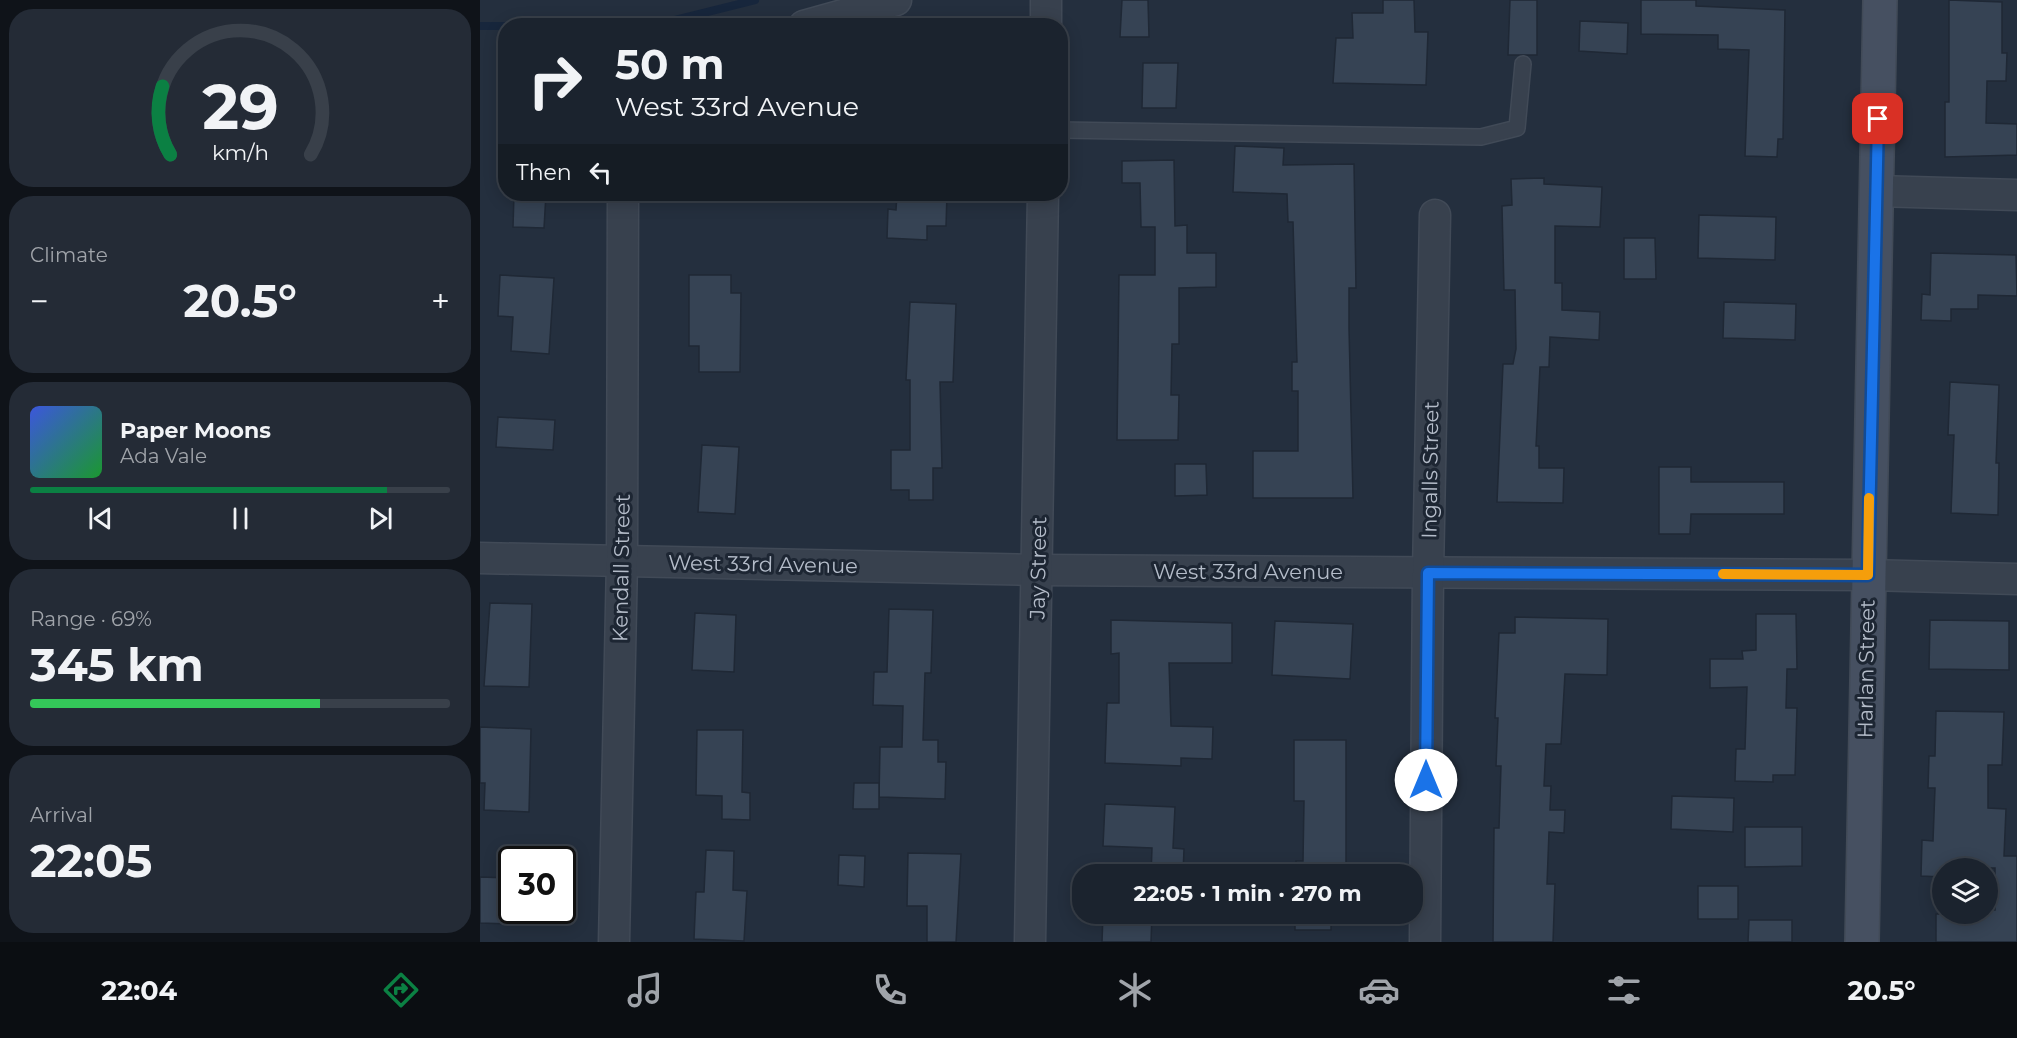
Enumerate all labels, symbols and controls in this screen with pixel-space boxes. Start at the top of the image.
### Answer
text: 50 m [615,38,724,90]
icon: right [516,42,594,120]
text: 29 [202,69,278,145]
text: West 33rd Avenue [615,90,859,123]
pin [1852,93,1903,144]
icon: arrive [1861,102,1894,135]
text: km/h [211,139,269,165]
icon: left [584,156,617,189]
text: Then [516,159,572,186]
text: Climate [30,243,108,267]
text: 20.5° [183,273,297,328]
text: − [30,281,49,321]
text: + [431,281,450,321]
street label: Ingalls Street [1416,401,1444,539]
text: Paper Moons [120,417,271,444]
text: Ada Vale [120,444,207,468]
street label: Kendall Street [607,494,635,642]
icon: previous [84,502,117,535]
icon: pause [224,502,257,535]
icon: next [364,502,397,535]
street label: Jay Street [1025,516,1051,621]
street label: West 33rd Avenue [668,550,858,578]
street label: West 33rd Avenue [1153,559,1343,584]
street label: Harlan Street [1852,599,1880,739]
text: Range · 69% [30,607,152,631]
text: 345 km [30,637,204,692]
position arrow [1394,748,1458,812]
text: Arrival [30,803,93,827]
text: 22:05 [30,833,152,888]
speed limit sign: 30 [498,846,576,924]
map controls [1932,858,1998,924]
button: layers [1932,858,1998,924]
text: 22:05 · 1 min · 270 m [1133,880,1362,907]
icon: directions [380,969,422,1011]
icon: music [624,969,666,1011]
icon: phone [869,969,911,1011]
icon: climate [1114,969,1156,1011]
icon: car [1358,969,1400,1011]
icon: filters [1603,969,1645,1011]
text: 22:04 [101,974,177,1007]
text: 20.5° [1847,974,1916,1007]

